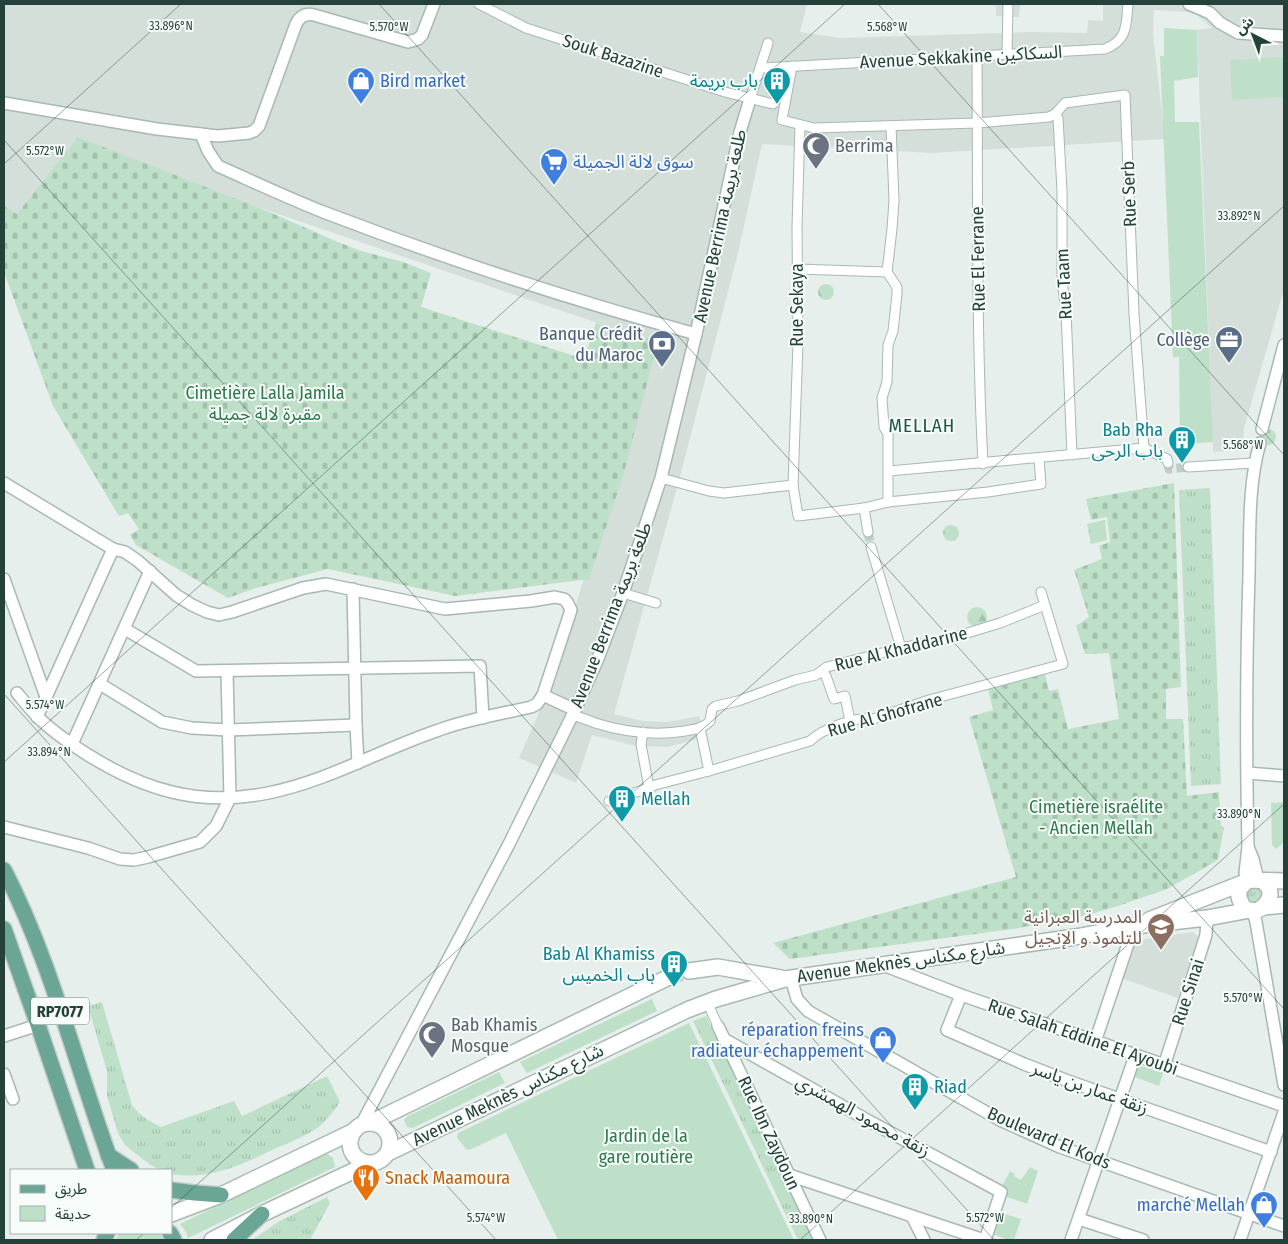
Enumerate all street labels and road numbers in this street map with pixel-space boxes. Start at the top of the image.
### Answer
street label: Souk Bazazine [560,29,666,83]
street label: Avenue Sekkakine السكاكين [859,41,1063,73]
street label: Avenue Berrima طلعة بريمة [689,127,751,325]
street label: Rue Serb [1117,161,1141,227]
street label: Rue El Ferrane [966,206,990,312]
street label: Rue Taam [1051,248,1077,320]
street label: Rue Sekaya [786,263,808,347]
street label: Avenue Berrima طلعة بريمة [565,519,657,711]
street label: Rue Al Khaddarine [832,622,970,676]
street label: Rue Al Ghofrane [825,688,945,742]
street label: Avenue Meknès شارع مكناس [796,937,1007,990]
street label: Rue Sinai [1167,956,1209,1028]
street label: Rue Salah Eddine El Ayoubi [985,994,1181,1080]
road number: RP7077 [31,998,89,1024]
street label: Avenue Meknès شارع مكناس [409,1039,608,1154]
street label: زنقة عمار بن ياسر [1028,1056,1151,1119]
street label: زنقة محمود الهمشري [791,1070,934,1164]
street label: Rue Ibn Zaydoun [733,1073,805,1193]
street label: Boulevard El Kods [984,1102,1114,1174]

